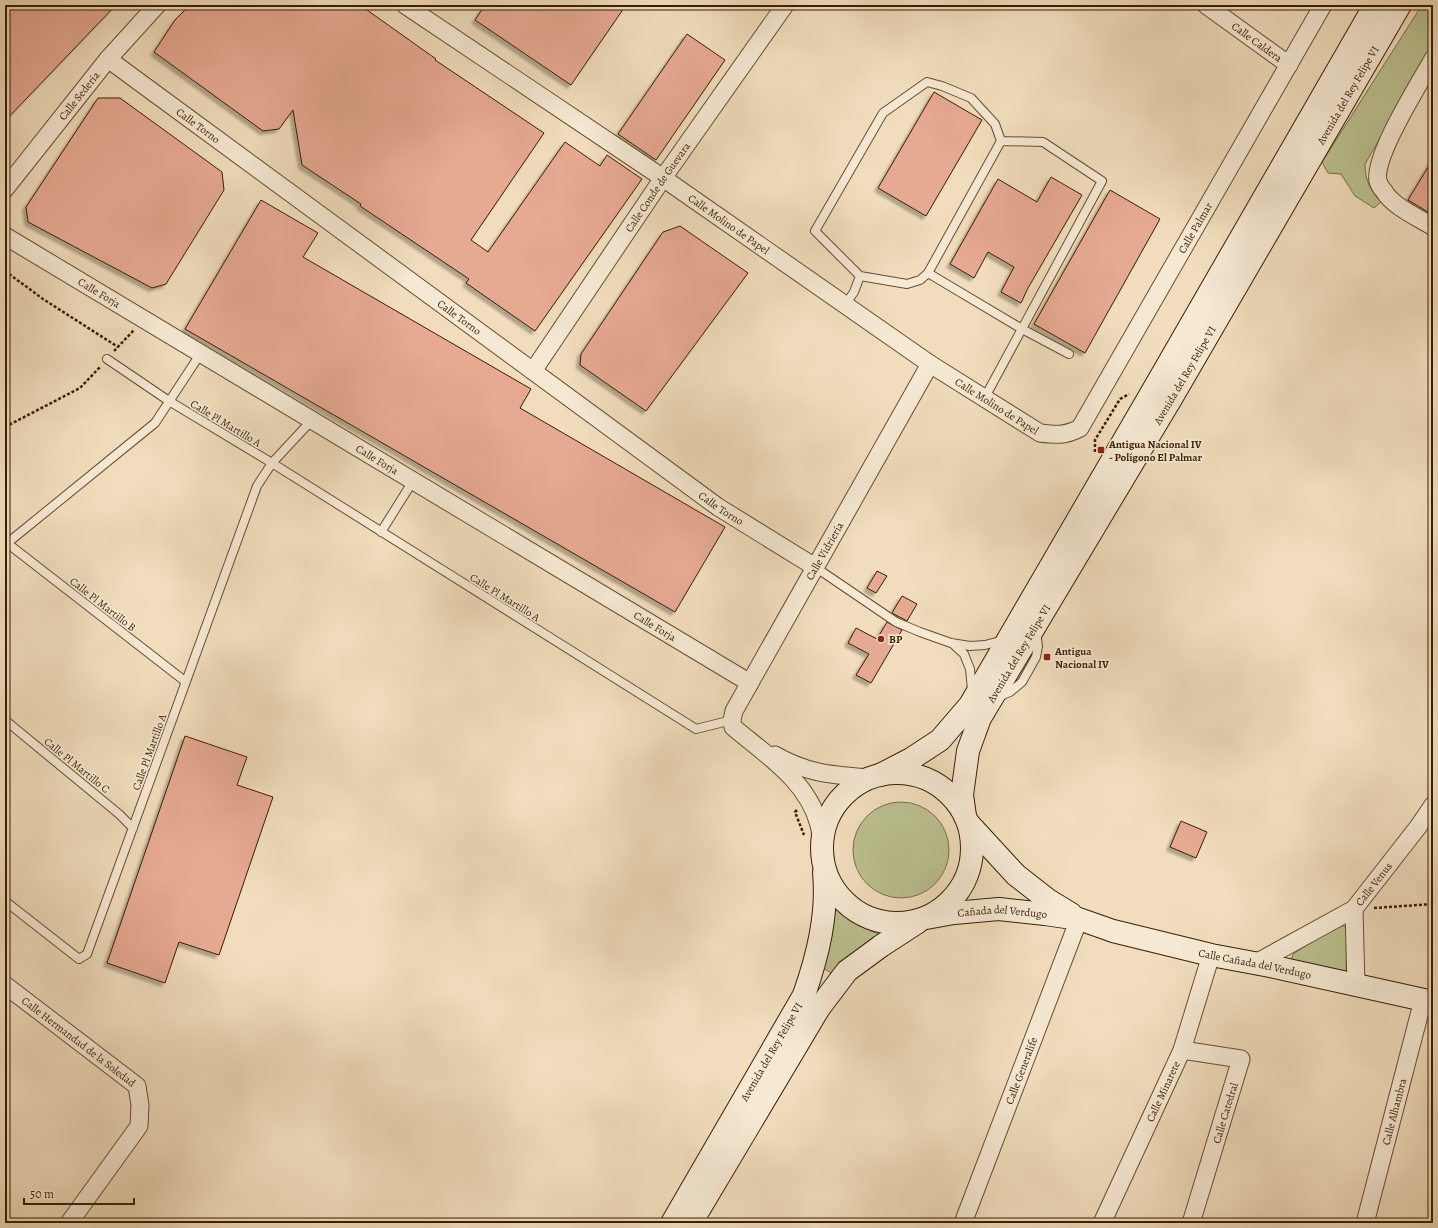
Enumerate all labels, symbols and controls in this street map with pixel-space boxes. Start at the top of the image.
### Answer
street label: Calle Caldera [1228,19,1286,66]
street label: Avenida del Rey Felipe VI [1313,43,1383,148]
street label: Calle Sedería [55,68,104,124]
street label: Calle Torno [173,105,223,147]
street label: Calle Conde de Guevara [622,139,694,235]
street label: Calle Molino de Papel [685,191,773,258]
street label: Calle Palmar [1175,200,1216,256]
street label: Calle Forja [75,274,124,312]
street label: Calle Torno [434,296,485,339]
street label: Avenida del Rey Felipe VI [1150,323,1220,428]
street label: Calle Molino de Papel [952,375,1042,438]
street label: Calle Pl Martillo A [188,396,264,451]
place label: Antigua Nacional IV - Polígono El Palmar [1108,437,1203,465]
street label: Calle Forja [353,441,402,479]
marker: Antigua Nacional IV - Polígono El Palmar [1096,445,1106,455]
street label: Calle Torno [695,488,747,529]
street label: Calle Vidriería [802,519,848,583]
street label: Calle Pl Martillo A [467,570,543,625]
street label: Calle Pl Martillo B [66,574,139,635]
street label: Avenida del Rey Felipe VI [983,602,1054,706]
street label: Calle Forja [631,608,680,645]
place label: BP [889,632,903,647]
marker: BP [876,634,886,644]
place label: Antigua Nacional IV [1054,644,1109,672]
marker: Antigua Nacional IV [1042,652,1052,662]
street label: Calle Pl Martillo A [129,711,170,792]
street label: Calle Pl Martillo C [41,734,113,797]
street label: Calle Venus [1352,859,1396,909]
street label: Cañada del Verdugo [957,902,1048,922]
street label: Calle Cañada del Verdugo [1197,945,1313,983]
street label: Calle Hermandad de la Soledad [18,993,139,1090]
street label: Avenida del Rey Felipe VI [737,1000,806,1105]
street label: Calle Generalife [1002,1035,1041,1107]
street label: Calle Minarete [1143,1059,1184,1125]
street label: Calle Alhambra [1379,1076,1411,1147]
street label: Calle Catedral [1209,1081,1242,1145]
scale bar [24,1180,134,1206]
text: 50 m [30,1186,54,1202]

